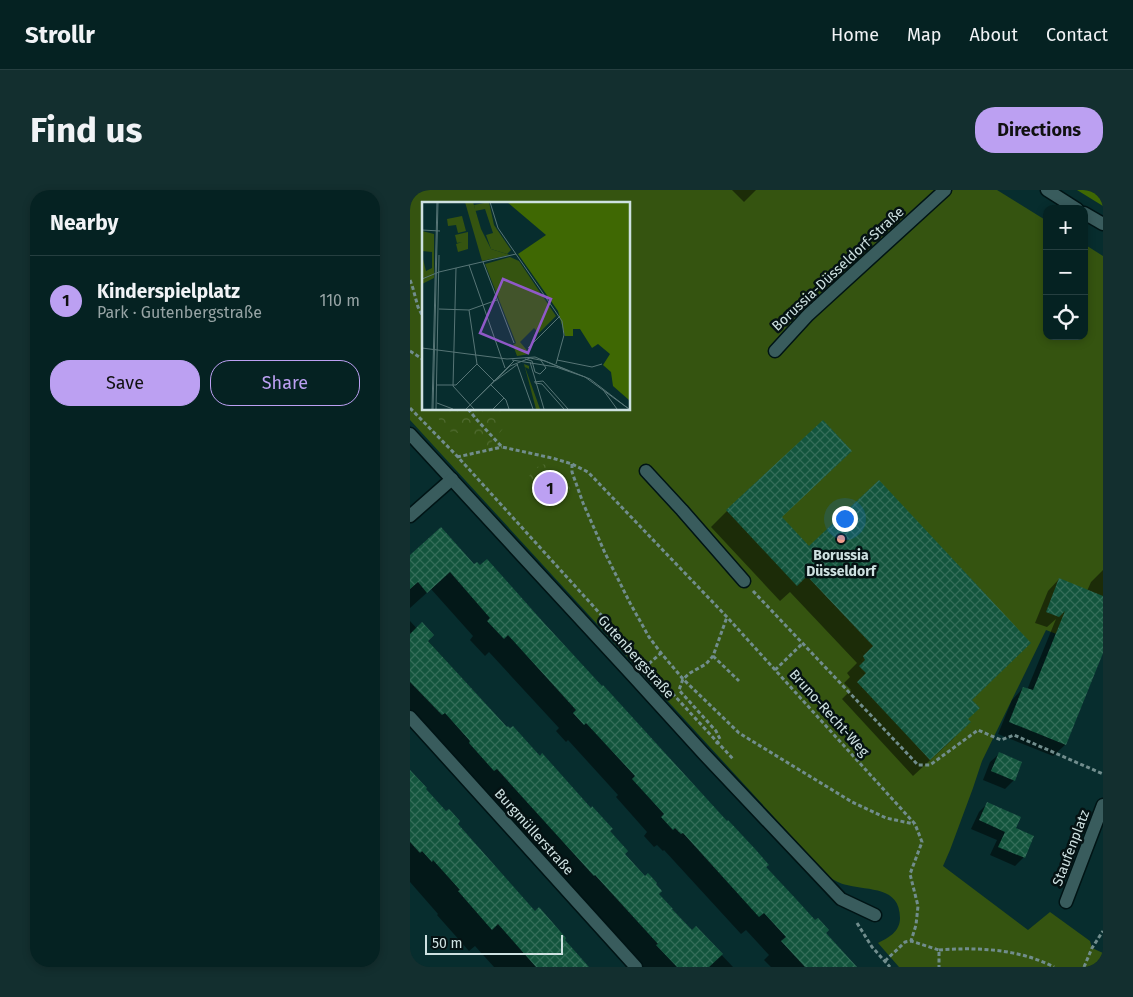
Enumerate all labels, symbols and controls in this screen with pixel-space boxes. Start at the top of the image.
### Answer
text: Strollr [25,21,95,49]
text: Home [831,24,879,46]
text: Map [907,24,941,46]
text: About [969,24,1018,46]
text: Contact [1046,24,1108,46]
button: Directions [975,107,1103,153]
text: Find us [30,109,142,151]
inset map [422,202,630,410]
street label: Borussia-Düsseldorf-Straße [768,203,908,335]
map controls [1043,205,1088,340]
button: + [1043,205,1088,250]
text: Nearby [50,210,118,236]
button: − [1043,250,1088,295]
text: Kinderspielplatz [97,280,240,303]
text: 1 [62,291,70,310]
text: 110 m [319,291,360,310]
button: locate [1043,295,1088,340]
text: Park · Gutenbergstraße [97,303,262,322]
button: Save [50,360,200,406]
button: Share [210,360,360,406]
pin: 1 [534,469,566,507]
your location [832,506,858,532]
marker: Borussia Düsseldorf [835,533,847,545]
place label: Borussia Düsseldorf [806,547,878,580]
street label: Gutenbergstraße [594,612,678,702]
street label: Bruno-Recht-Weg [785,666,873,761]
street label: Burgmüllerstraße [491,785,577,879]
street label: Staufenplatz [1049,808,1093,888]
scale bar [425,932,562,955]
text: 50 m [432,935,463,952]

